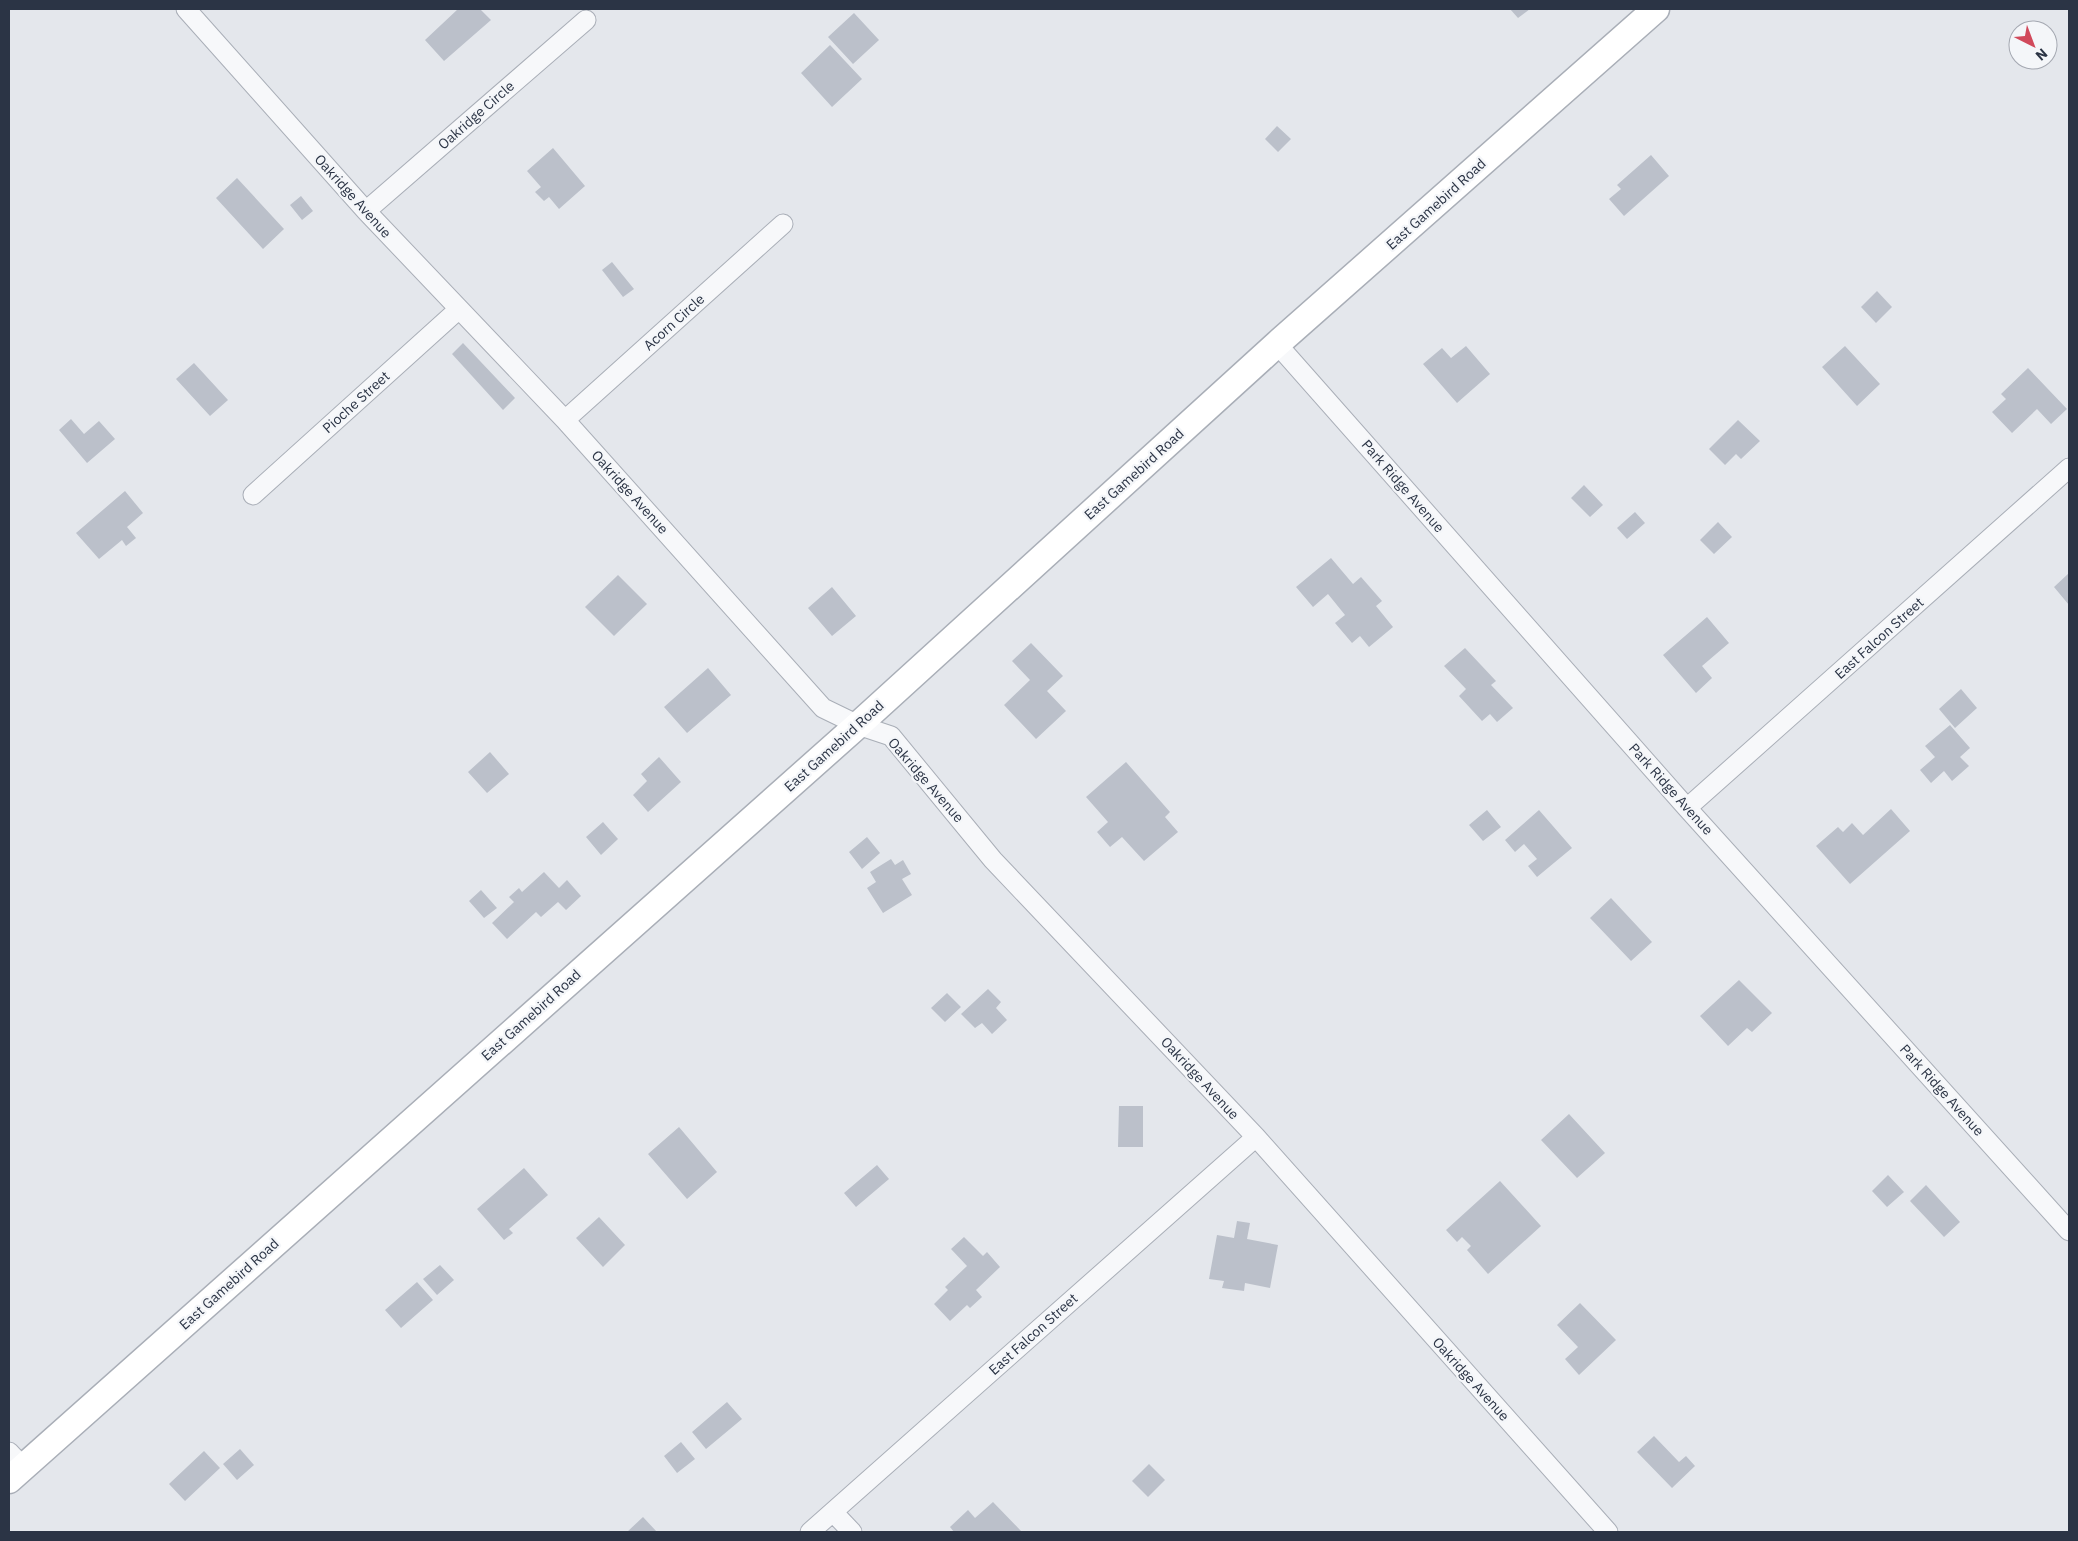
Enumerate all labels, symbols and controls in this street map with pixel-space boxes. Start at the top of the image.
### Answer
north arrow [2008,20,2058,70]
text: N [2032,45,2051,65]
street label: Oakridge Circle [434,77,518,153]
street label: Oakridge Avenue [311,150,396,242]
street label: East Gamebird Road [1382,154,1490,254]
street label: Acorn Circle [640,290,708,354]
street label: Pioche Street [319,367,393,437]
street label: East Gamebird Road [1080,424,1188,524]
street label: Park Ridge Avenue [1358,436,1448,536]
street label: Oakridge Avenue [588,446,673,538]
street label: East Falcon Street [1831,593,1927,683]
street label: East Gamebird Road [780,696,888,796]
street label: Oakridge Avenue [884,734,968,826]
street label: Park Ridge Avenue [1625,739,1717,839]
street label: East Gamebird Road [477,965,585,1065]
street label: Oakridge Avenue [1157,1033,1243,1123]
street label: Park Ridge Avenue [1896,1040,1988,1140]
street label: East Gamebird Road [175,1234,283,1334]
street label: East Falcon Street [985,1289,1081,1379]
street label: Oakridge Avenue [1429,1333,1514,1425]

